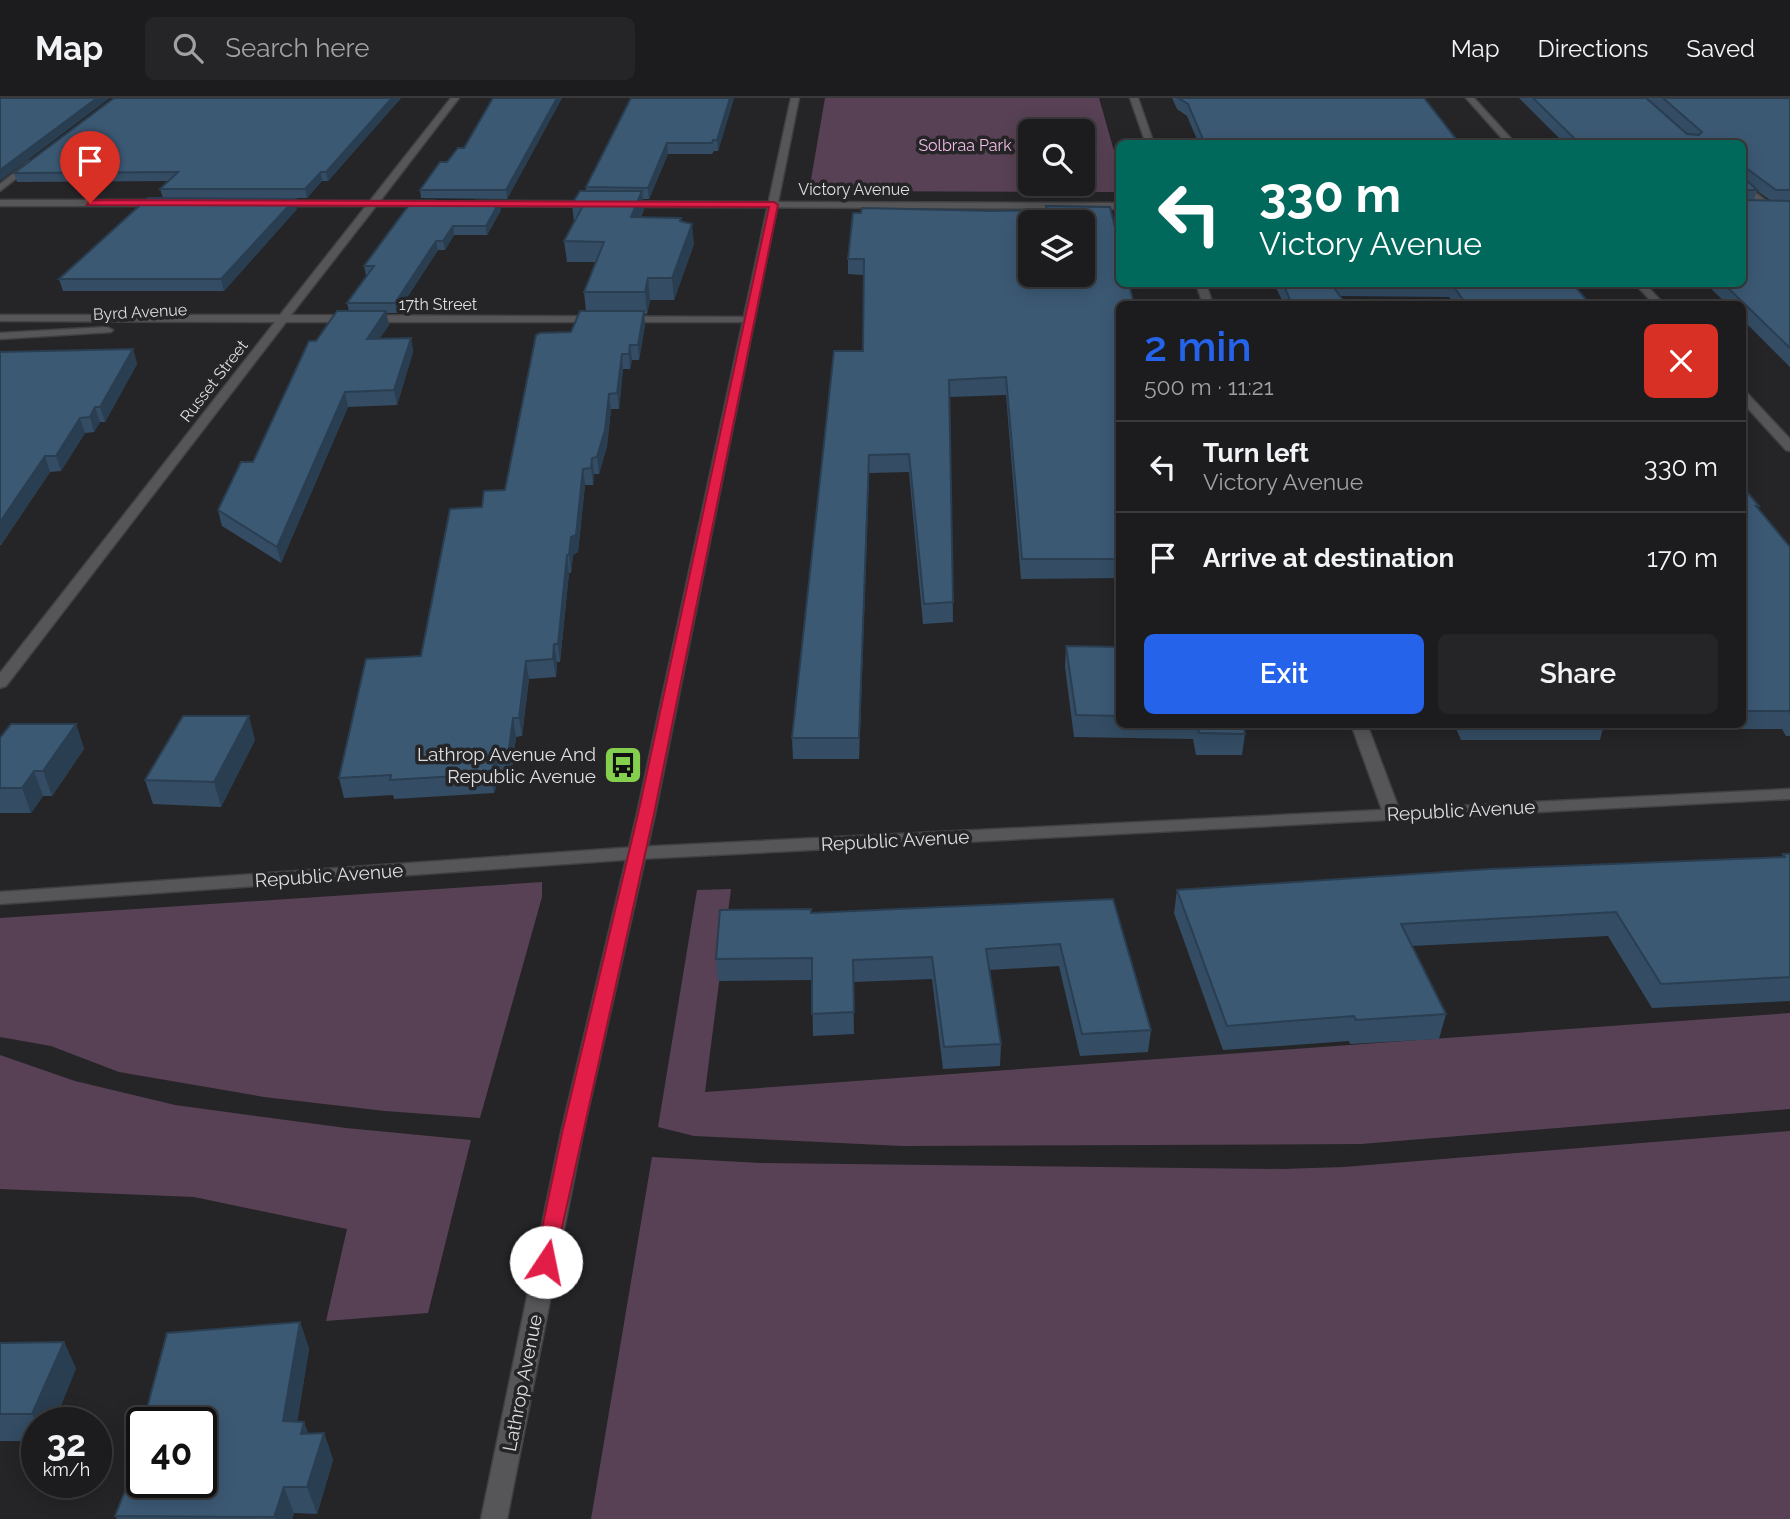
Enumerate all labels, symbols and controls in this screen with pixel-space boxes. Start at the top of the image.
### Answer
search box [145,17,635,80]
text: Map [35,29,103,68]
icon: search [169,29,207,67]
text: Search here [225,33,370,63]
text: Map [1451,34,1500,63]
text: Directions [1538,34,1648,63]
text: Saved [1686,34,1755,63]
map controls [1018,119,1095,287]
button: search [1018,119,1095,196]
pin [60,131,120,203]
park label: Solbraa Park [918,136,1012,155]
icon: arrive [71,142,109,180]
text: 330 m [1259,166,1401,223]
icon: left [1144,168,1235,259]
street label: Victory Avenue [798,180,910,199]
button: layers [1018,210,1095,287]
text: Victory Avenue [1259,225,1482,262]
street label: 17th Street [399,295,478,314]
street label: Byrd Avenue [92,300,188,324]
text: 2 min [1144,322,1252,371]
button: close [1644,324,1718,398]
street label: Russet Street [176,336,252,426]
text: 500 m · 11:21 [1144,373,1274,400]
text: Turn left [1203,438,1309,468]
icon: left [1144,448,1182,486]
text: 330 m [1644,452,1718,482]
text: Victory Avenue [1203,468,1363,495]
icon: arrive [1144,539,1182,577]
text: Arrive at destination [1203,543,1454,573]
text: 170 m [1647,543,1718,573]
button: Exit [1144,634,1424,714]
button: Share [1438,634,1718,714]
place label: Lathrop Avenue And Republic Avenue [417,743,596,787]
bus stop icon: Lathrop Avenue And Republic Avenue [602,744,644,786]
street label: Republic Avenue [1386,795,1536,825]
street label: Republic Avenue [820,825,970,855]
street label: Republic Avenue [254,859,404,891]
position arrow [509,1225,583,1299]
street label: Lathrop Avenue [498,1313,546,1453]
speed limit sign: 40 [126,1407,217,1498]
text: 32 [47,1423,86,1464]
text: km/h [43,1459,90,1480]

